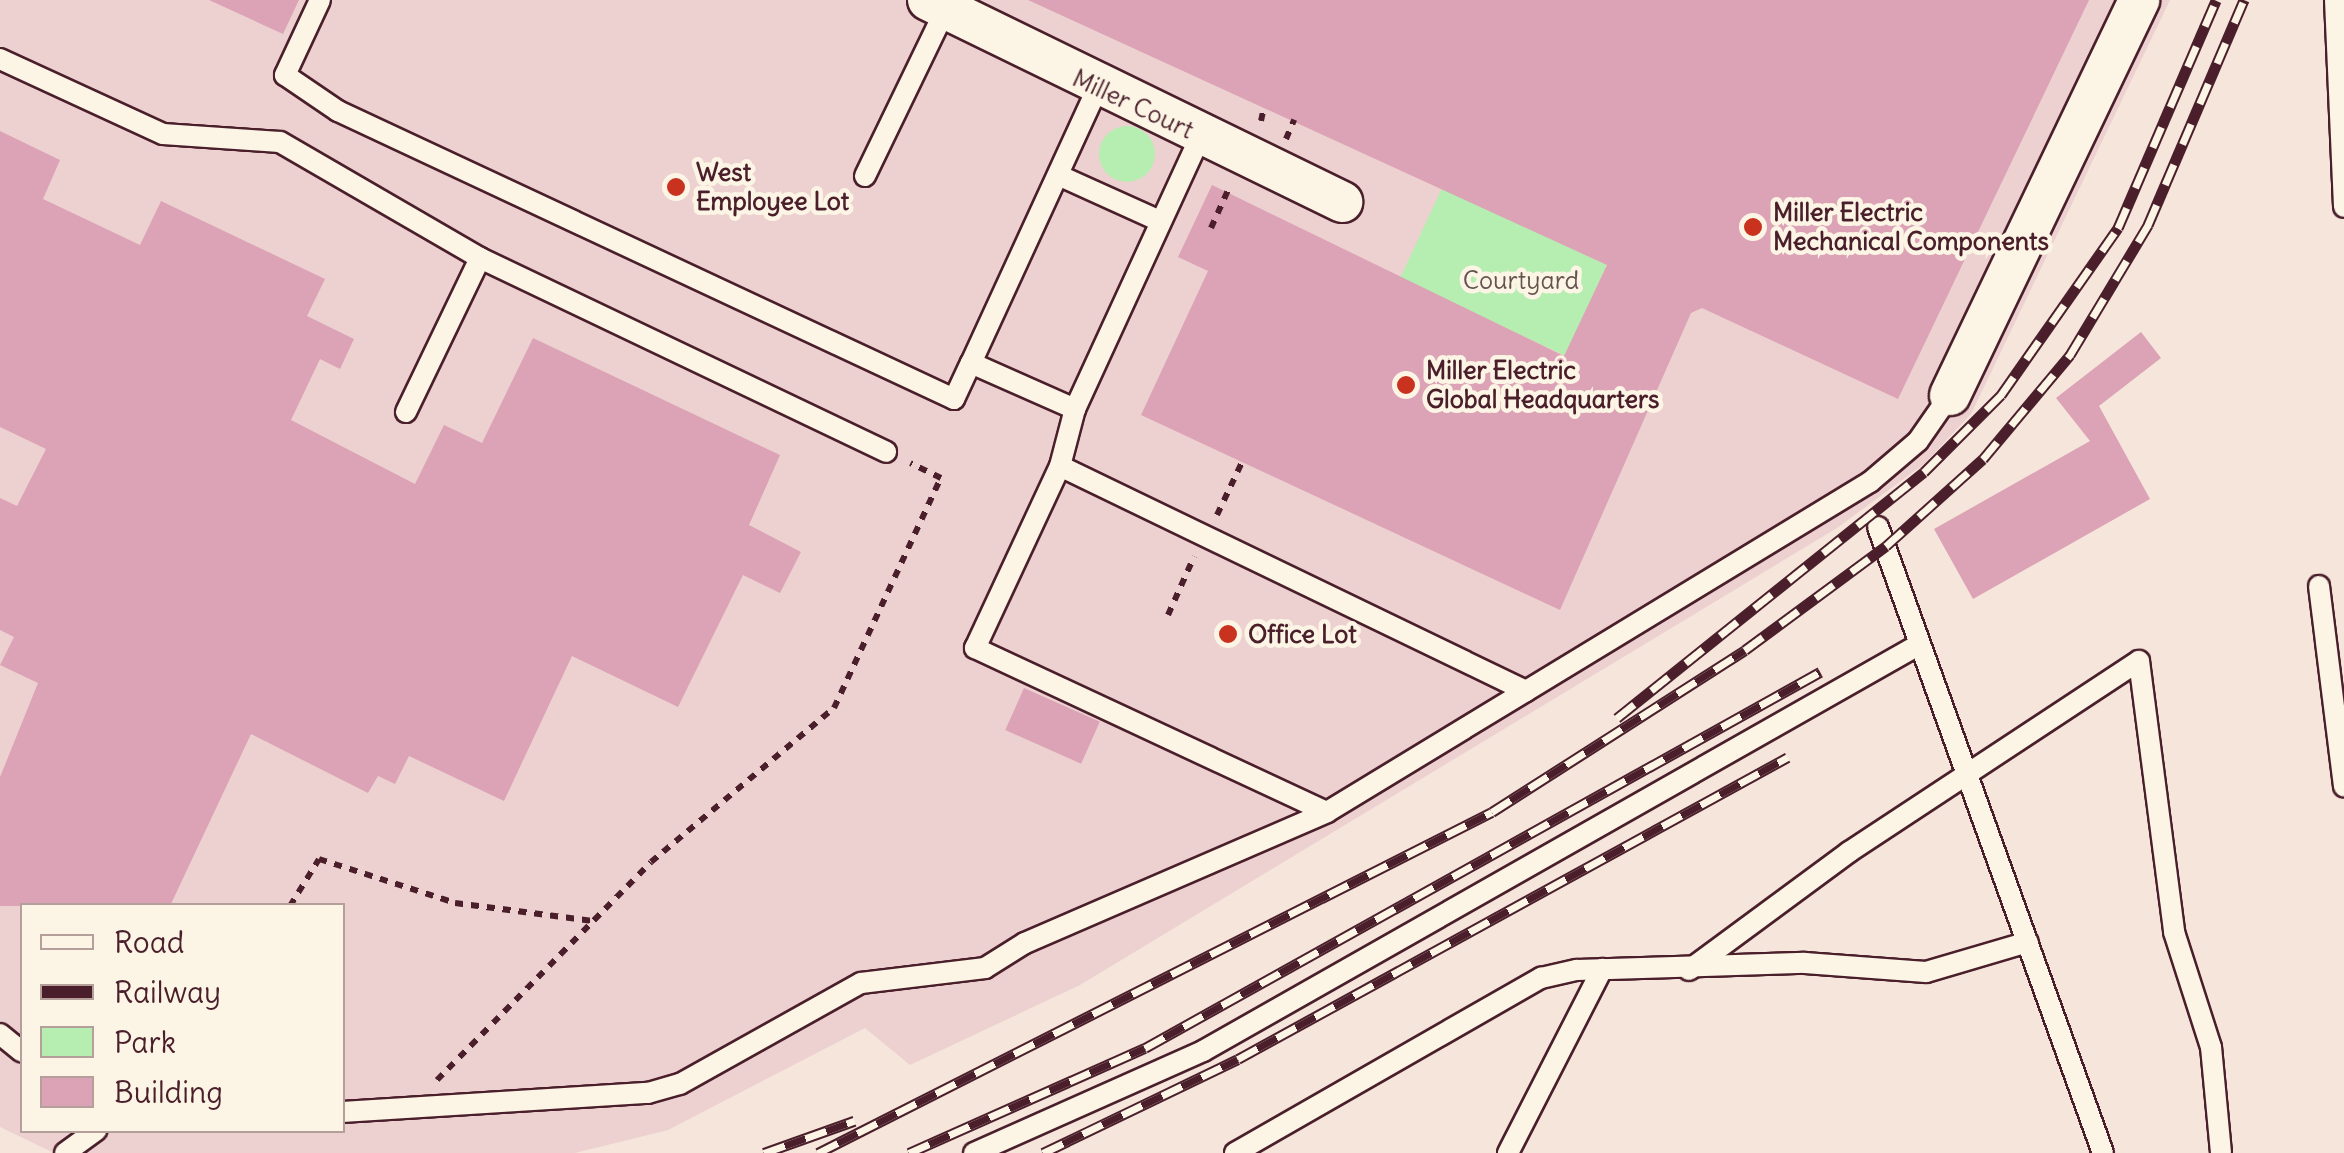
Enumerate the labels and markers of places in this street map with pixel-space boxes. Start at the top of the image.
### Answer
place label: West Employee Lot [696,158,849,217]
marker: West Employee Lot [665,176,687,198]
place label: Miller Electric Mechanical Components [1773,198,2049,257]
marker: Miller Electric Mechanical Components [1742,216,1764,238]
place label: Miller Electric Global Headquarters [1426,356,1659,415]
marker: Miller Electric Global Headquarters [1395,374,1417,396]
place label: Office Lot [1248,619,1357,649]
marker: Office Lot [1217,623,1239,645]

